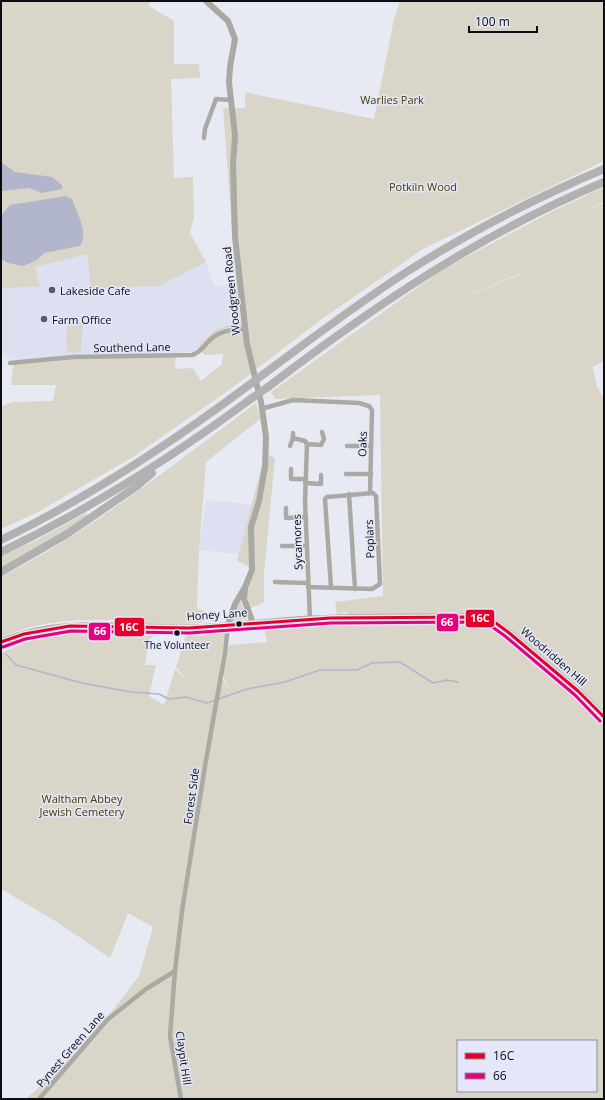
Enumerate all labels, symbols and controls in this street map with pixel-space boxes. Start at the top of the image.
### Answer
scale bar [469,8,537,34]
text: 100 m [475,13,510,30]
park label: Warlies Park [360,92,424,107]
park label: Potkiln Wood [389,179,457,194]
street label: Woodgreen Road [219,246,243,336]
place label: Lakeside Cafe [60,283,131,298]
marker: Lakeside Cafe [47,285,57,295]
place label: Farm Office [52,312,112,327]
marker: Farm Office [39,314,49,324]
street label: Southend Lane [93,339,171,355]
street label: Oaks [354,431,370,457]
street label: Sycamores [289,514,305,570]
street label: Poplars [361,519,377,559]
street label: Honey Lane [186,604,248,624]
line badge: 16C [465,609,495,628]
text: 16C [470,610,490,625]
line badge: 66 [436,613,459,632]
text: 66 [441,614,453,629]
line badge: 16C [114,617,145,637]
text: 16C [119,619,139,634]
unlabelled marker [234,619,244,629]
line badge: 66 [88,622,111,641]
text: 66 [94,623,106,638]
street label: Woodridden Hill [518,623,590,689]
marker: The Volunteer [172,628,182,638]
place label: The Volunteer [144,638,210,652]
street label: Forest Side [180,767,202,825]
park label: Waltham Abbey Jewish Cemetery [39,791,125,819]
street label: Pynest Green Lane [33,1008,107,1090]
street label: Claypit Hill [173,1030,195,1086]
legend [457,1040,597,1092]
text: 16C [493,1047,515,1064]
text: 66 [493,1067,507,1084]

